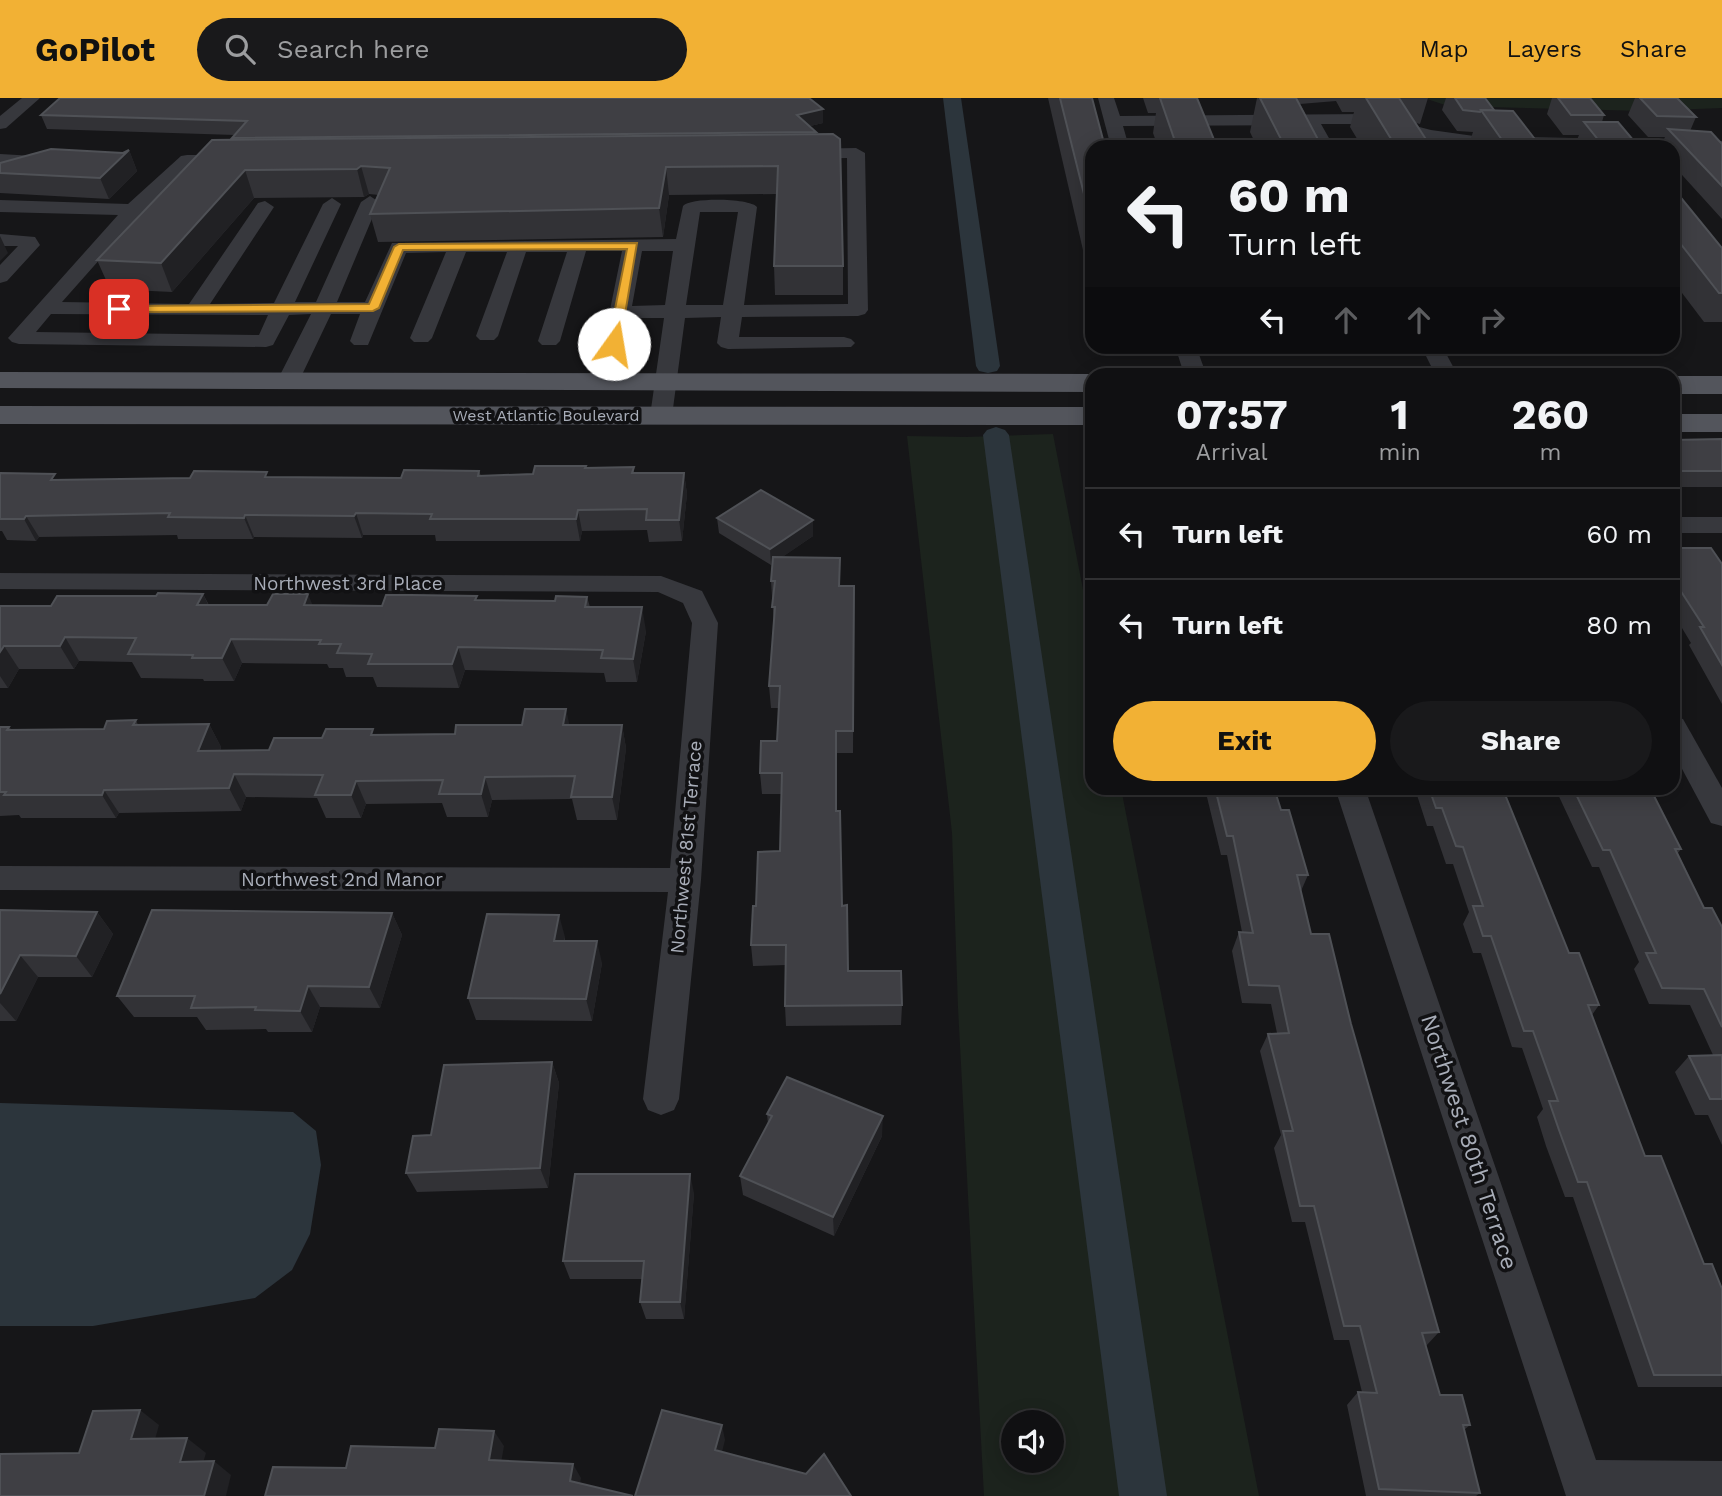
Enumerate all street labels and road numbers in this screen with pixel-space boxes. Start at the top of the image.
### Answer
street label: West Atlantic Boulevard [452,406,640,425]
street label: Northwest 3rd Place [253,572,443,595]
street label: Northwest 81st Terrace [665,739,707,955]
street label: Northwest 2nd Manor [241,868,443,891]
street label: Northwest 80th Terrace [1415,1011,1523,1273]

